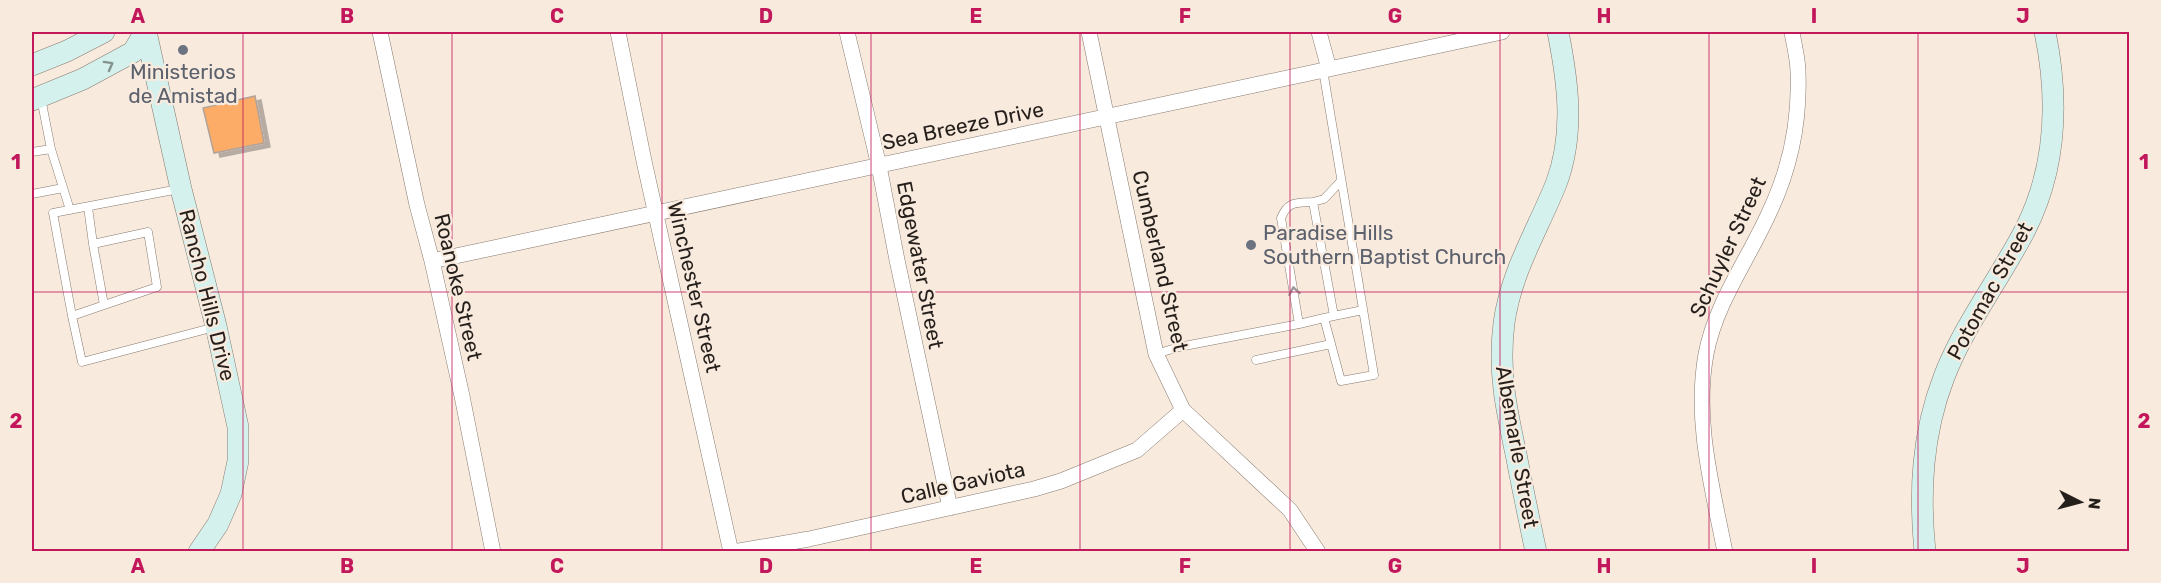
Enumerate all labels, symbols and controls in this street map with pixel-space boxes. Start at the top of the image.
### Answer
text: A [131,4,146,28]
text: B [340,4,354,28]
text: C [550,4,564,28]
text: D [759,4,773,28]
text: E [970,4,982,28]
text: F [1179,4,1191,28]
text: G [1388,4,1402,28]
text: H [1597,4,1611,28]
text: I [1811,4,1817,28]
text: J [2016,4,2030,28]
marker: Ministerios de Amistad [176,43,190,57]
place label: Ministerios de Amistad [128,59,238,108]
one-way arrow [103,61,113,72]
street label: Sea Breeze Drive [880,96,1046,155]
text: 1 [11,150,21,174]
text: 1 [2139,150,2149,174]
street label: Cumberland Street [1127,168,1194,354]
street label: Schuyler Street [1684,173,1771,321]
street label: Edgewater Street [892,179,949,351]
street label: Winchester Street [663,199,726,375]
street label: Rancho Hills Drive [174,206,241,383]
street label: Roanoke Street [429,211,488,363]
street label: Potomac Street [1941,218,2038,364]
place label: Paradise Hills Southern Baptist Church [1263,220,1506,269]
marker: Paradise Hills Southern Baptist Church [1244,238,1258,252]
one-way arrow [1288,286,1301,296]
street label: Albemarle Street [1491,364,1544,530]
text: 2 [10,409,23,433]
text: 2 [2138,409,2151,433]
street label: Calle Gaviota [898,456,1027,509]
north arrow [2050,472,2110,532]
text: N [2084,497,2104,510]
text: A [131,554,146,578]
text: B [340,554,354,578]
text: C [550,554,564,578]
text: D [759,554,773,578]
text: E [970,554,982,578]
text: F [1179,554,1191,578]
text: G [1388,554,1402,578]
text: H [1597,554,1611,578]
text: I [1811,554,1817,578]
text: J [2016,554,2030,578]

